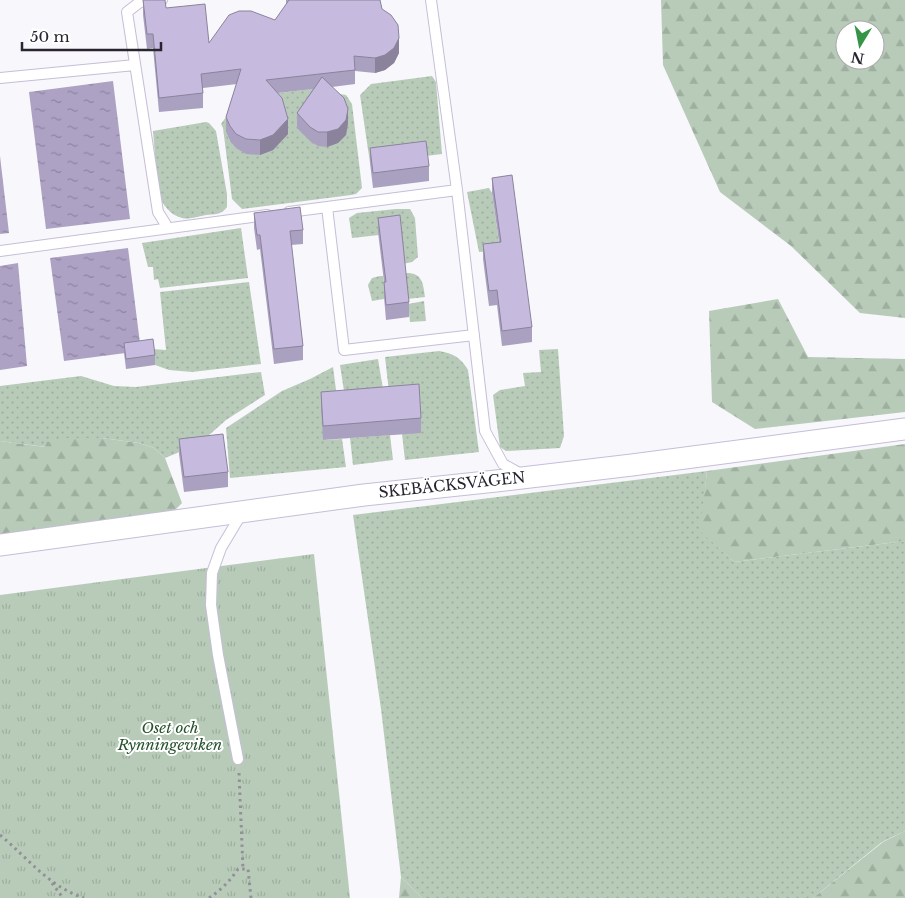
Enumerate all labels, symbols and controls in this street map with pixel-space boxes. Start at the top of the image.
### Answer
scale bar [22,20,161,52]
north arrow [835,20,885,70]
text: 50 m [30,27,70,46]
text: N [850,48,866,68]
street label: SKEBÄCKSVÄGEN [378,467,526,502]
park label: Oset och Rynningeviken [117,718,222,754]

